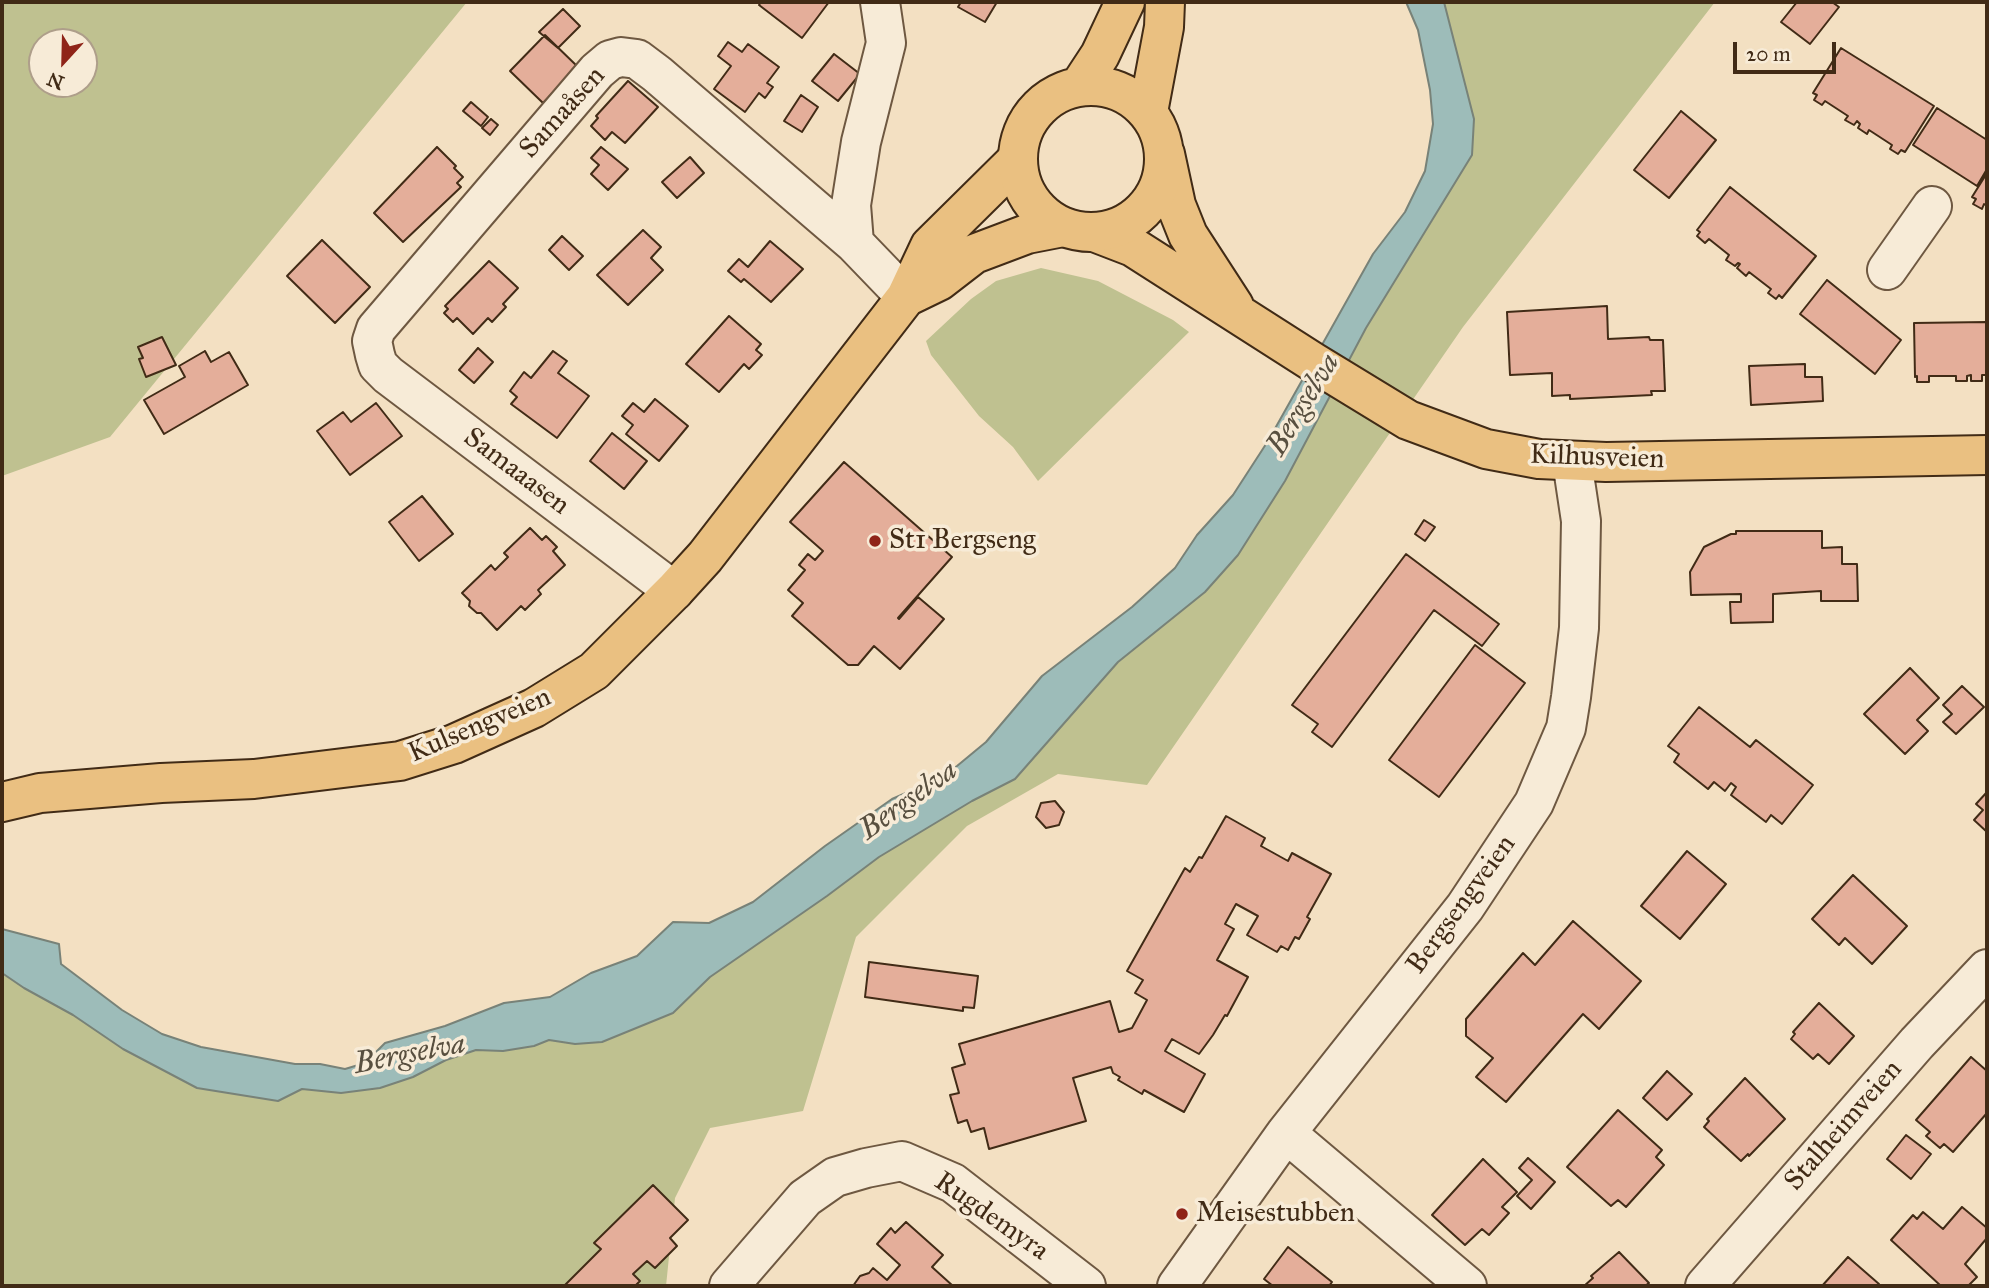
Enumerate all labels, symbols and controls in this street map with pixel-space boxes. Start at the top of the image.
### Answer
north arrow [28,28,98,98]
scale bar [1737,28,1840,72]
text: 20 m [1746,41,1791,67]
street label: Samaåsen [513,60,613,166]
text: N [44,67,67,95]
water label: Bergselva [1260,347,1348,463]
street label: Samaaasen [456,421,576,523]
street label: Kilhusveien [1529,439,1665,477]
place label: St1 Bergseng [889,524,1036,558]
marker: St1 Bergseng [867,533,883,549]
street label: Kulsengveien [404,681,556,771]
water label: Bergselva [853,753,965,849]
street label: Bergsengveien [1400,829,1524,981]
water label: Bergselva [351,1027,469,1083]
street label: Stalheimveien [1778,1054,1910,1198]
street label: Rugdemyra [927,1166,1055,1268]
place label: Meisestubben [1196,1197,1355,1231]
marker: Meisestubben [1174,1206,1190,1222]

